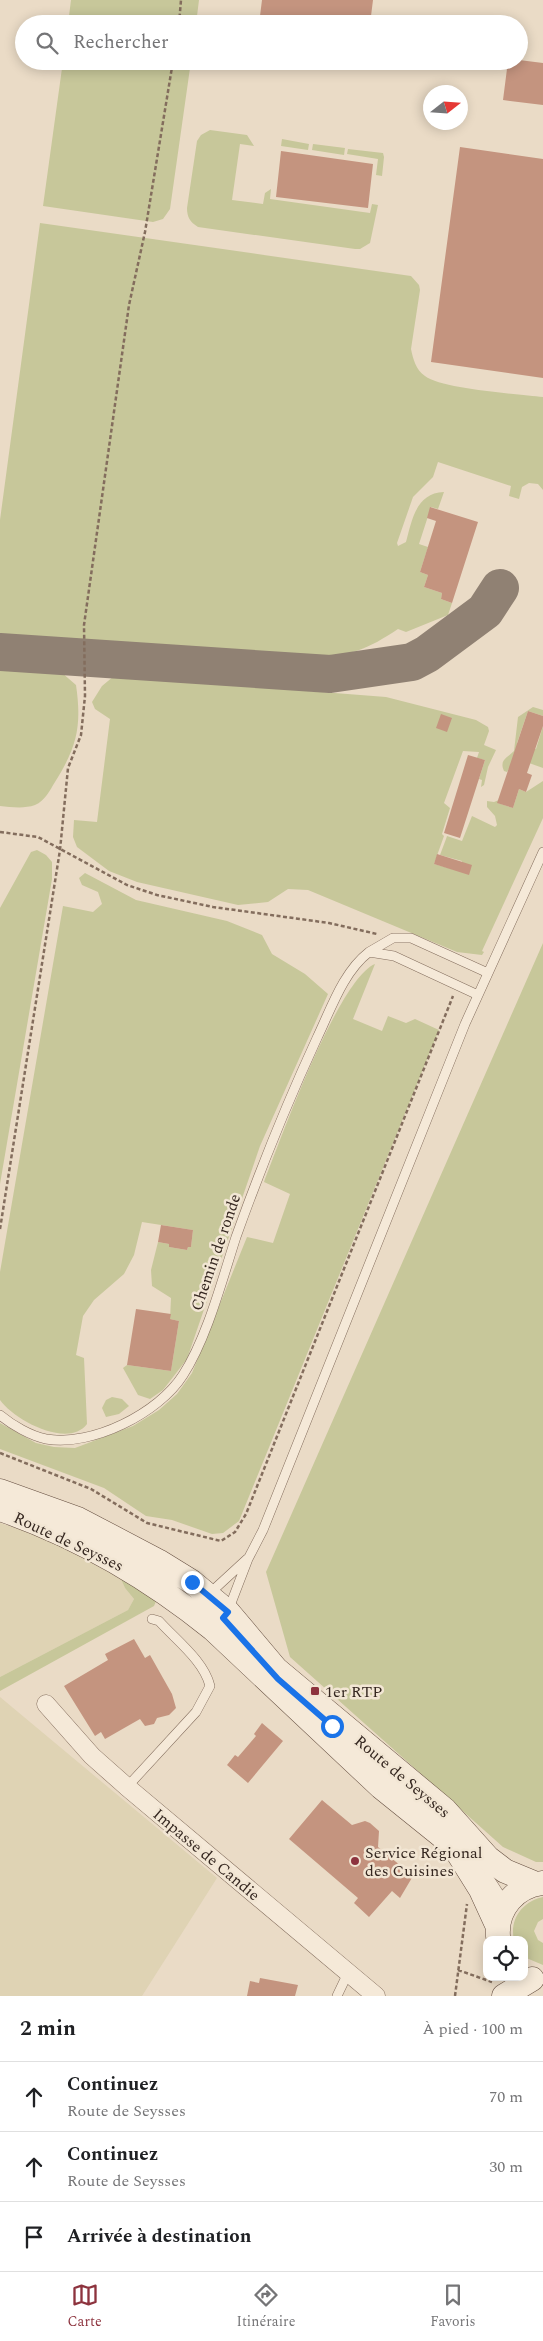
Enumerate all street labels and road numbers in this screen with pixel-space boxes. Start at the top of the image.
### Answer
street label: Chemin de ronde [185,1191,247,1314]
street label: Route de Seysses [10,1506,128,1578]
street label: Route de Seysses [349,1729,456,1824]
street label: Impasse de Candie [147,1803,265,1907]

